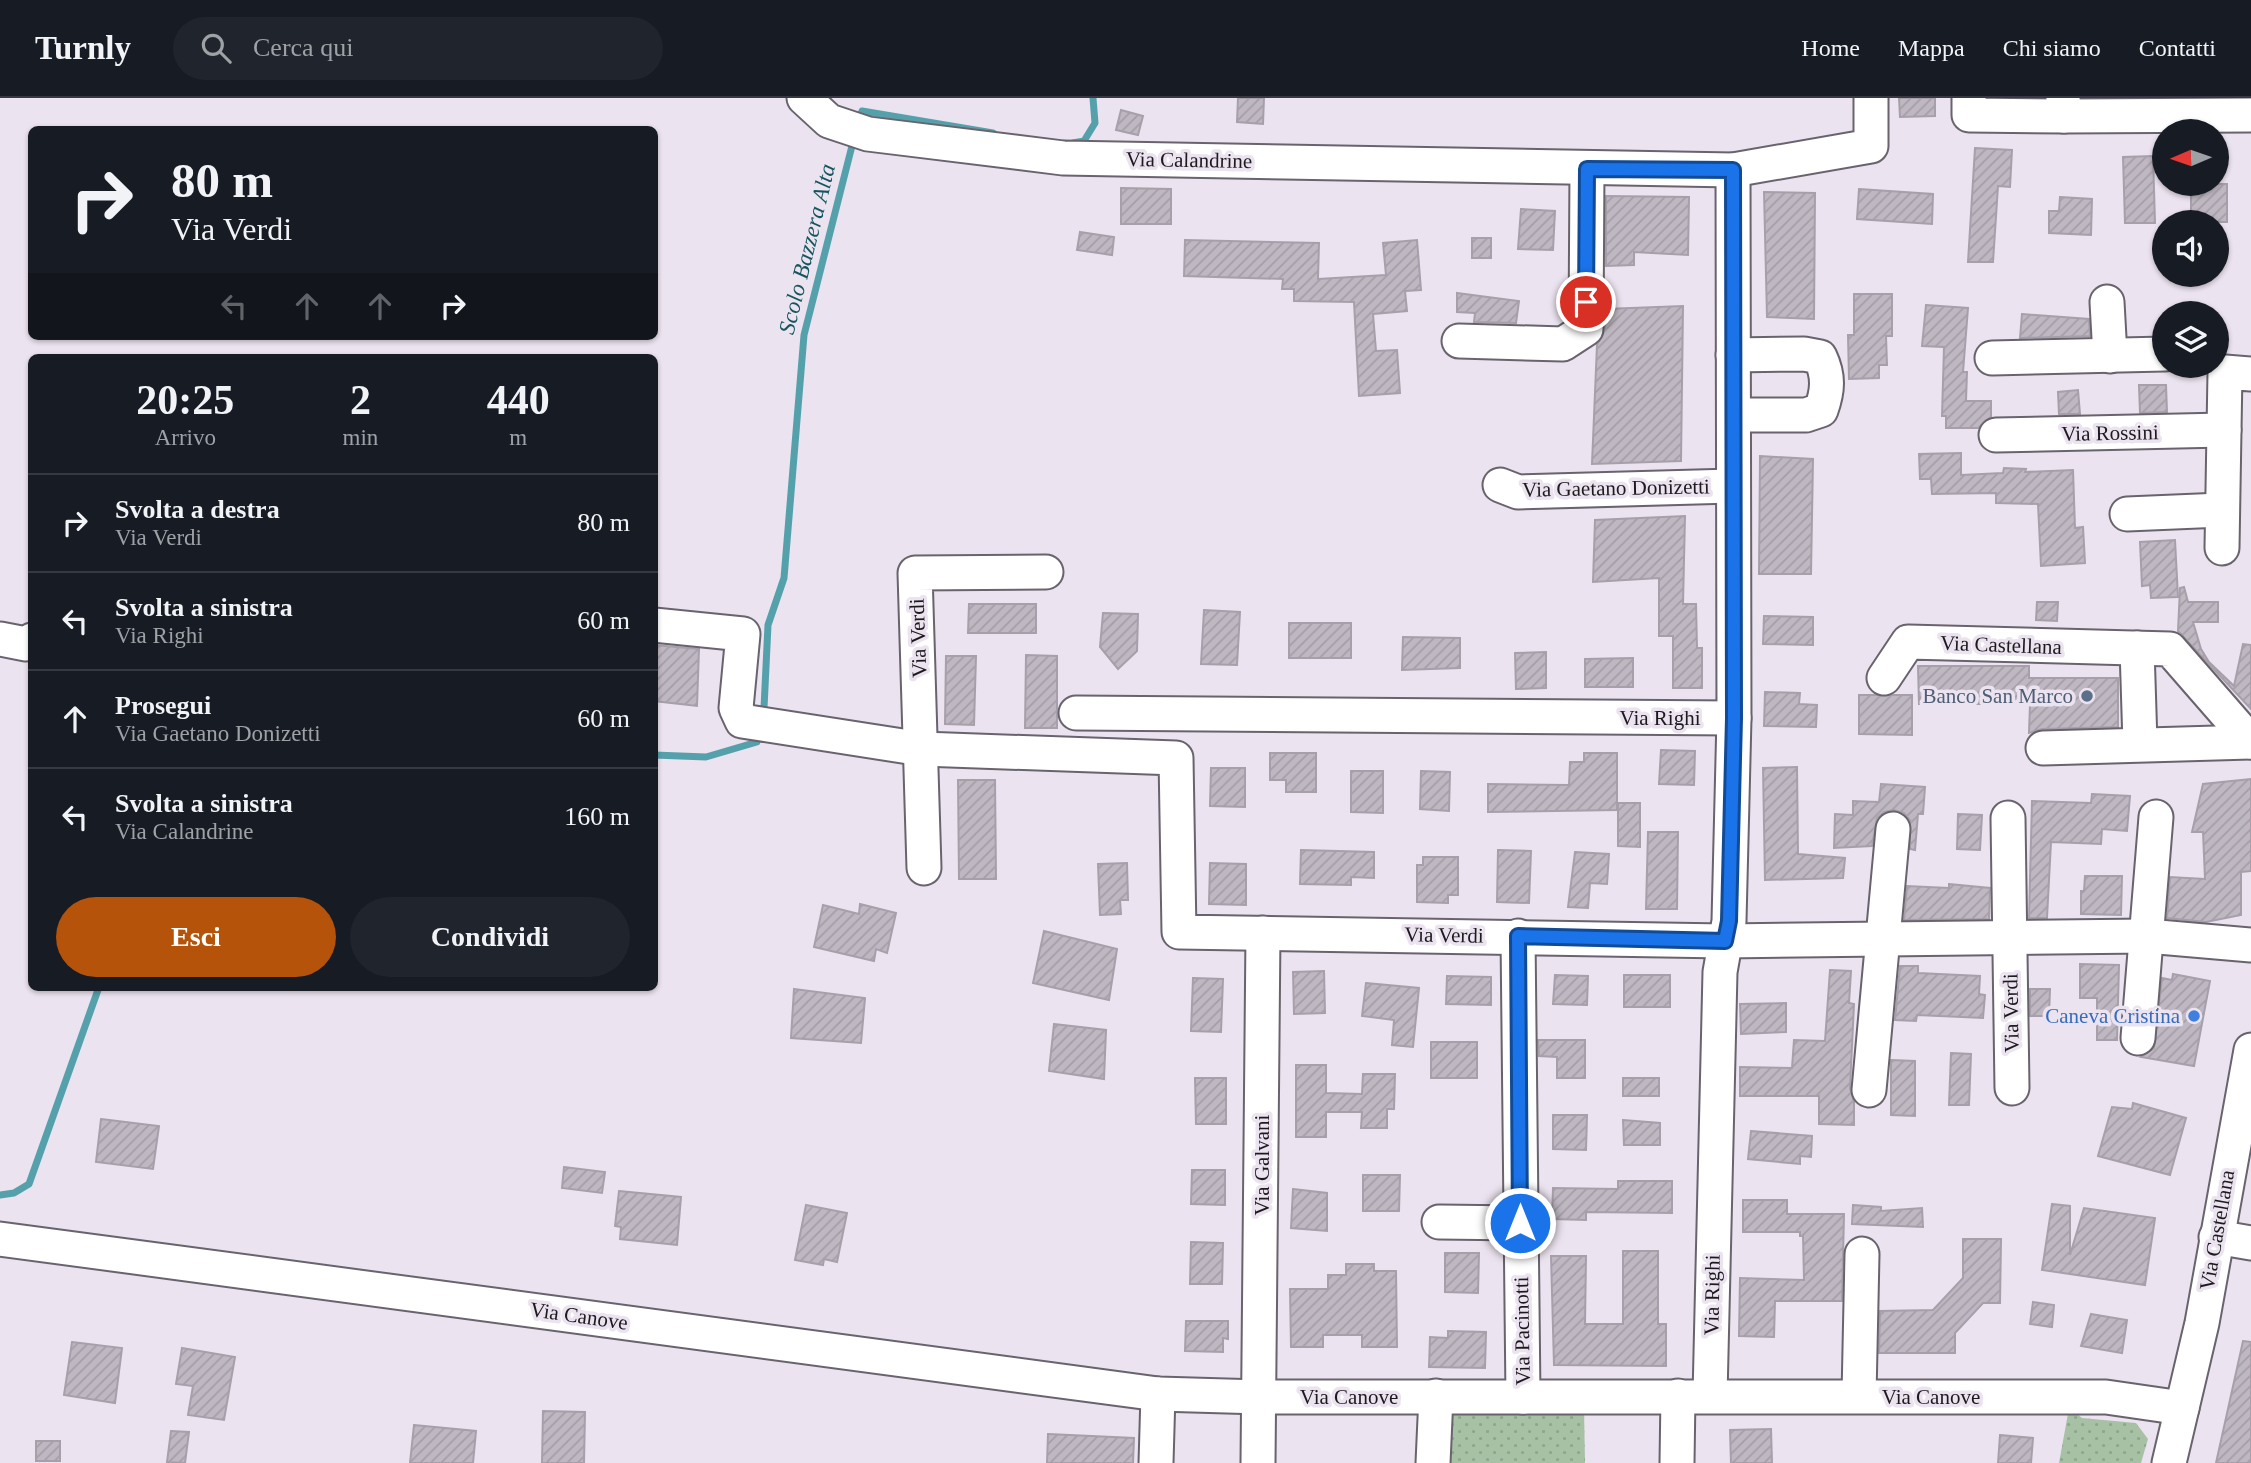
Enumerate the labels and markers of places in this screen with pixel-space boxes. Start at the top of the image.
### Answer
pin [1556,272,1616,332]
place label: Banco San Marco [1923,684,2073,708]
marker: Banco San Marco [2079,688,2095,704]
place label: Caneva Cristina [2045,1004,2181,1028]
marker: Caneva Cristina [2186,1008,2202,1024]

